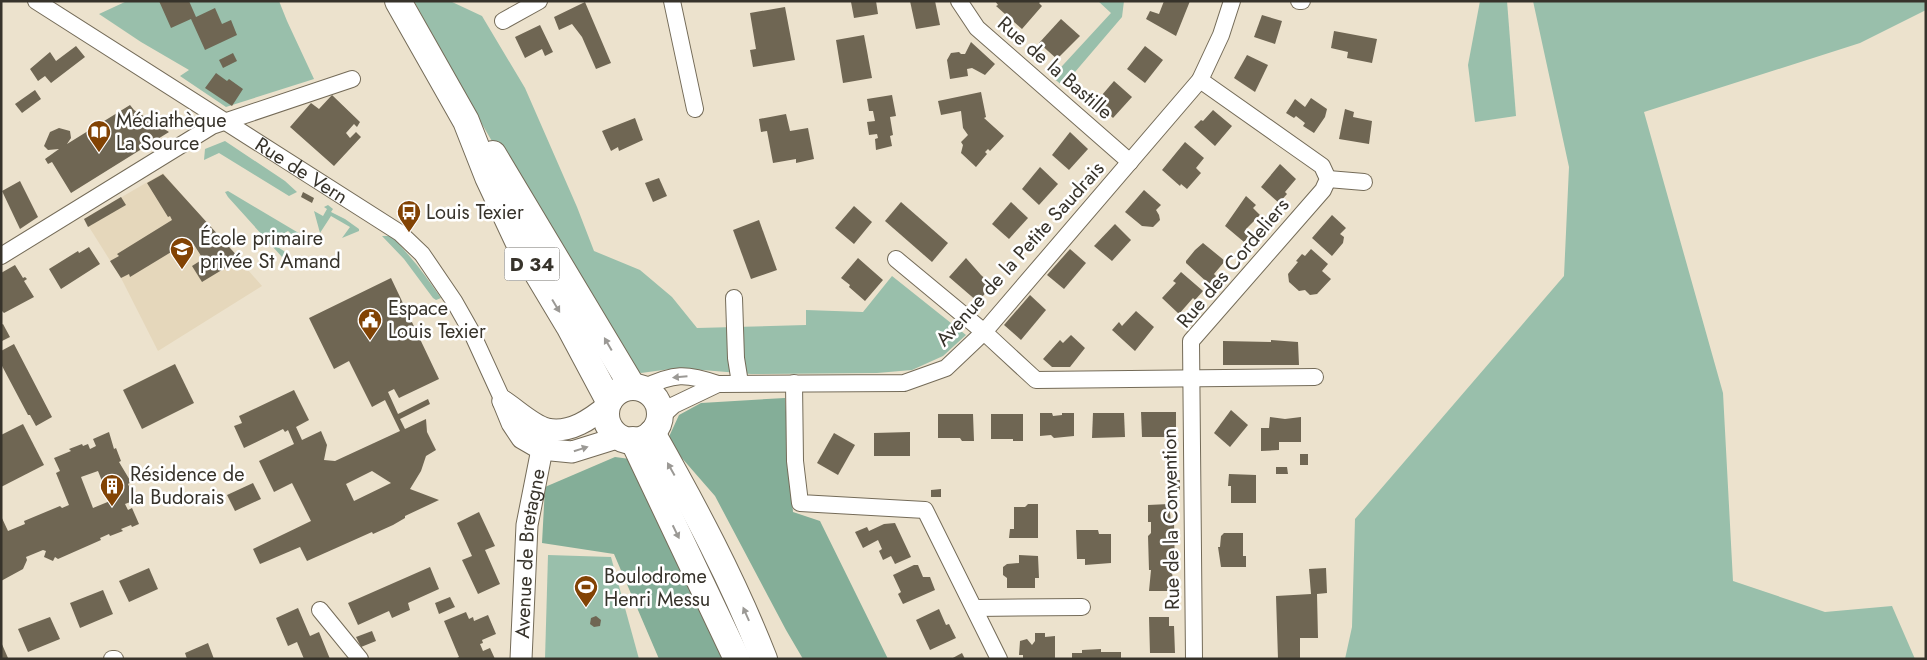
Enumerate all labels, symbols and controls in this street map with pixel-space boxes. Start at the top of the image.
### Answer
street label: Rue de la Bastille [991,10,1119,126]
place label: Médiathèque La Source [116,106,227,158]
library icon: Médiathèque La Source [86,119,112,153]
street label: Rue de Vern [250,130,354,211]
street label: Avenue de la Petite Saudrais [929,155,1111,353]
street label: Rue des Cordeliers [1170,192,1296,334]
place label: Louis Texier [426,198,524,227]
bus stop icon: Louis Texier [396,199,422,233]
place label: École primaire privée St Amand [200,224,341,276]
school or university icon: École primaire privée St Amand [169,236,195,270]
road number: D 34 [504,248,560,280]
place label: Espace Louis Texier [388,294,486,346]
one-way arrow [552,299,561,312]
public building icon: Espace Louis Texier [357,307,383,341]
one-way arrow [603,338,612,351]
one-way arrow [672,373,688,381]
street label: Rue de la Convention [1155,428,1187,610]
one-way arrow [574,445,589,453]
place label: Résidence de la Budorais [130,460,245,512]
one-way arrow [667,462,676,476]
street label: Avenue de Bretagne [507,466,552,639]
building icon: Résidence de la Budorais [99,473,125,507]
one-way arrow [672,525,680,539]
place label: Boulodrome Henri Messu [604,562,710,614]
sports icon: Boulodrome Henri Messu [573,574,599,608]
one-way arrow [741,607,749,621]

